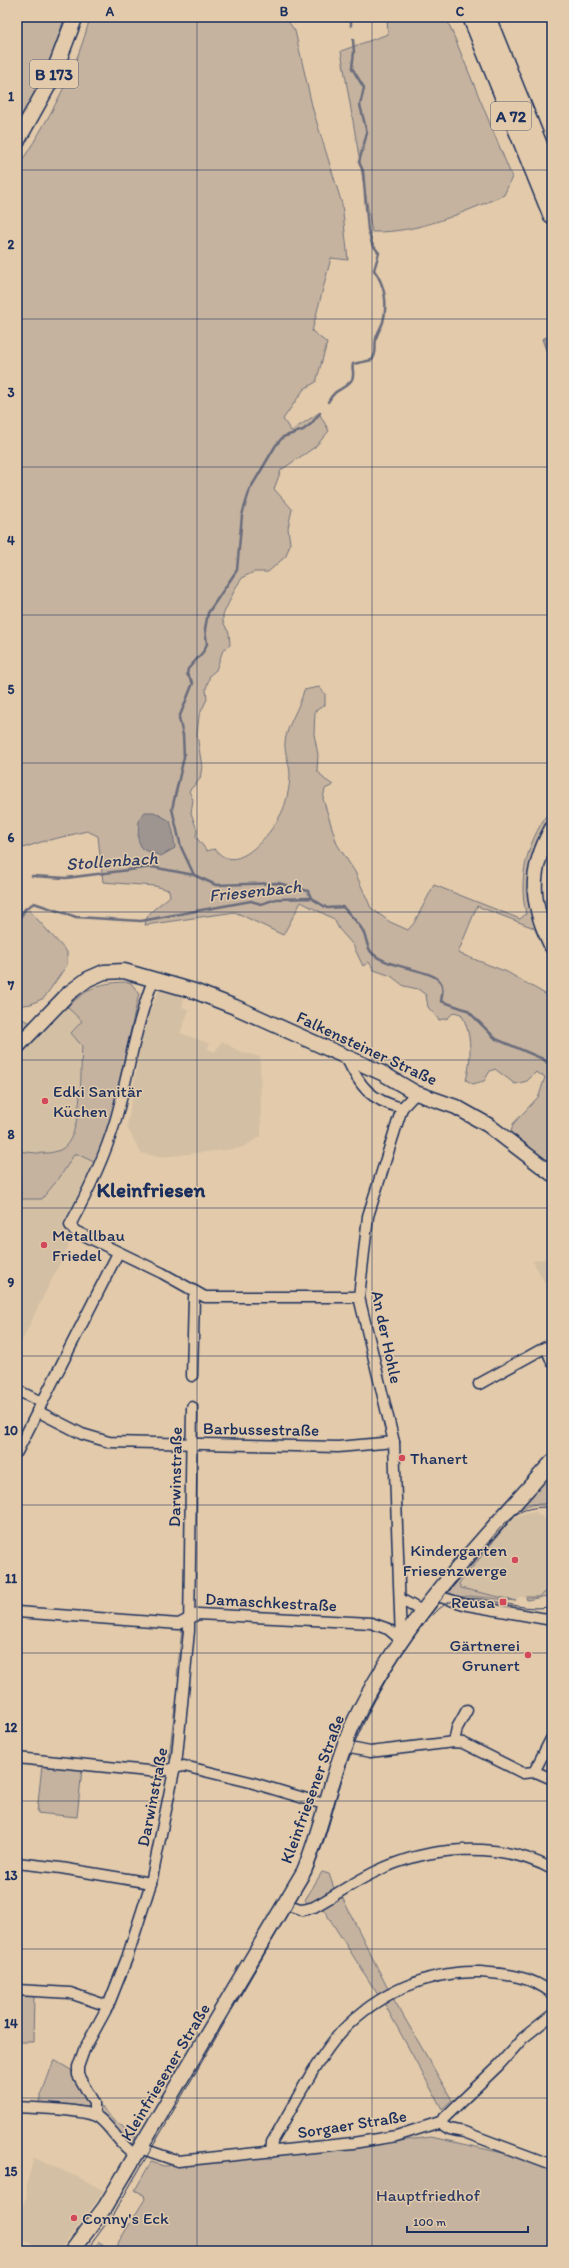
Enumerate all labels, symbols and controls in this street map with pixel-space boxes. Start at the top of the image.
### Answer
text: A [105,4,115,19]
text: B [280,4,289,19]
text: C [456,4,465,19]
road number: B 173 [30,60,78,88]
text: 1 [8,89,14,104]
road number: A 72 [491,102,531,130]
text: 2 [8,237,15,252]
text: 3 [7,385,15,400]
text: 4 [7,533,15,548]
text: 5 [8,682,15,697]
text: 6 [8,830,15,845]
water label: Stollenbach [65,847,159,875]
water label: Friesenbach [208,875,303,907]
text: 7 [7,978,15,993]
street label: Falkensteiner Straße [293,1007,441,1089]
place label: Edki Sanitär Küchen [53,1081,143,1121]
marker: Edki Sanitär Küchen [40,1096,50,1106]
text: 8 [7,1127,15,1142]
district label: Kleinfriesen [97,1177,206,1202]
place label: Metallbau Friedel [52,1225,126,1265]
marker: Metallbau Friedel [39,1240,49,1250]
text: 9 [8,1275,15,1290]
street label: An der Hohle [367,1289,407,1385]
street label: Barbussestraße [203,1418,319,1440]
text: 10 [4,1423,18,1438]
street label: Darwinstraße [164,1427,186,1527]
place label: Thanert [410,1448,468,1468]
marker: Thanert [397,1453,407,1463]
place label: Kindergarten Friesenzwerge [403,1540,507,1580]
marker: Kindergarten Friesenzwerge [510,1555,520,1565]
text: 11 [5,1571,17,1586]
street label: Damaschkestraße [205,1589,337,1615]
place label: Reusa [451,1592,495,1612]
marker: Reusa [498,1597,508,1607]
place label: Gärtnerei Grunert [449,1635,520,1675]
marker: Gärtnerei Grunert [523,1650,533,1660]
street label: Kleinfriesener Straße [276,1712,348,1866]
text: 12 [5,1720,18,1735]
street label: Darwinstraße [133,1746,171,1848]
text: 13 [4,1868,18,1883]
street label: Kleinfriesener Straße [116,2000,214,2144]
text: 14 [4,2016,18,2031]
street label: Sorgaer Straße [296,2105,408,2143]
text: 15 [5,2164,18,2179]
park label: Hauptfriedhof [376,2185,481,2205]
place label: Conny's Eck [82,2208,169,2228]
scale bar [407,2208,528,2234]
marker: Conny's Eck [69,2213,79,2223]
text: 100 m [413,2215,446,2229]

